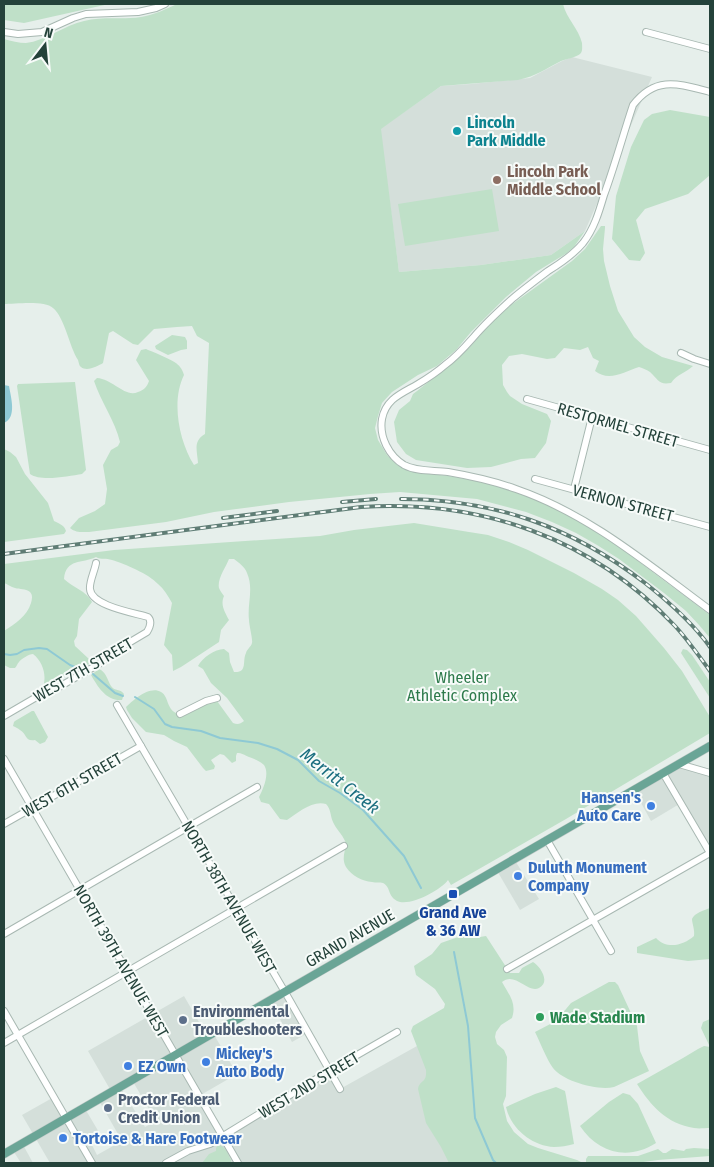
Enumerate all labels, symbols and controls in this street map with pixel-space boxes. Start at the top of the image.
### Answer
north arrow [20,20,70,70]
text: N [42,24,55,42]
place label: Lincoln Park Middle [467,113,546,150]
marker: Lincoln Park Middle [451,125,463,137]
place label: Lincoln Park Middle School [507,162,602,199]
marker: Lincoln Park Middle School [491,174,503,186]
street label: RESTORMEL STREET [555,399,681,452]
street label: VERNON STREET [570,480,676,526]
street label: WEST 7TH STREET [30,634,137,706]
park label: Wheeler Athletic Complex [407,668,517,705]
water label: Merritt Creek [296,743,384,819]
street label: WEST 6TH STREET [19,748,126,821]
place label: Hansen's Auto Care [576,788,641,825]
marker: Hansen's Auto Care [645,800,657,812]
street label: NORTH 38TH AVENUE WEST [177,817,281,977]
place label: Duluth Monument Company [528,858,647,895]
marker: Duluth Monument Company [512,870,524,882]
street label: NORTH 39TH AVENUE WEST [70,881,173,1041]
marker: Grand Ave & 36 AW [447,888,459,900]
place label: Grand Ave & 36 AW [419,903,487,940]
street label: GRAND AVENUE [302,905,398,971]
place label: Environmental Troubleshooters [193,1002,302,1039]
place label: Wade Stadium [550,1008,645,1027]
marker: Wade Stadium [534,1011,546,1023]
marker: Environmental Troubleshooters [177,1014,189,1026]
place label: Mickey's Auto Body [215,1044,284,1081]
street label: WEST 2ND STREET [255,1047,363,1123]
marker: Mickey's Auto Body [200,1056,212,1068]
place label: EZ Own [138,1057,186,1076]
marker: EZ Own [122,1060,134,1072]
place label: Proctor Federal Credit Union [118,1090,220,1127]
marker: Proctor Federal Credit Union [102,1102,114,1114]
place label: Tortoise & Hare Footwear [73,1129,242,1148]
marker: Tortoise & Hare Footwear [57,1132,69,1144]

